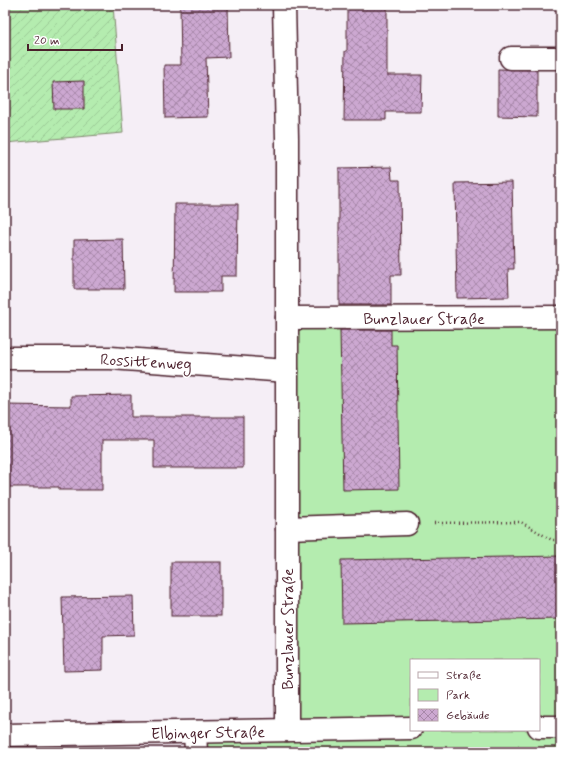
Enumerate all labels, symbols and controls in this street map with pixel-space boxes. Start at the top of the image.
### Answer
scale bar [28,26,122,52]
text: 20 m [34,33,60,49]
street label: Bunzlauer Straße [363,309,485,330]
street label: Rossittenweg [100,350,192,376]
street label: Bunzlauer Straße [278,568,299,690]
legend [410,659,540,731]
text: Straße [446,668,481,684]
text: Park [446,688,470,704]
text: Gebäude [446,708,489,724]
street label: Elbinger Straße [151,722,265,745]

